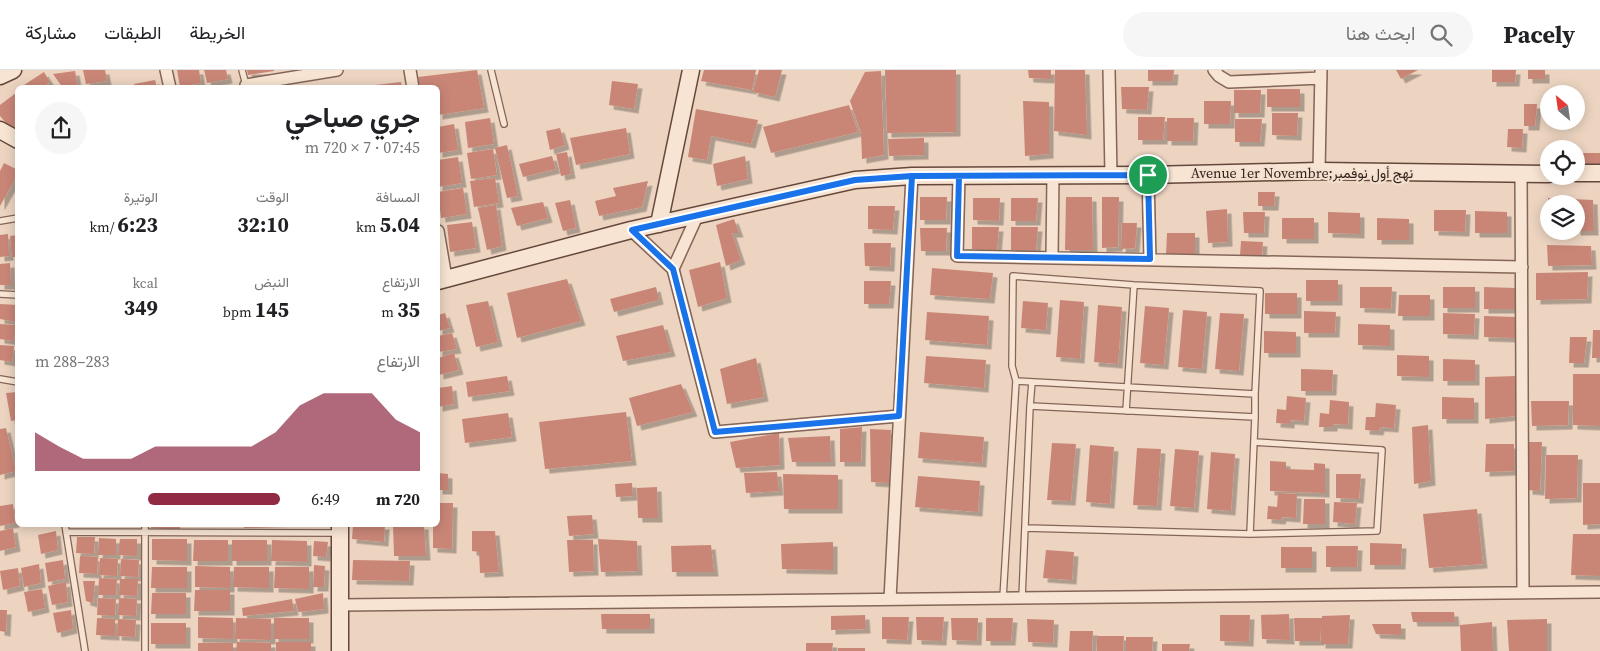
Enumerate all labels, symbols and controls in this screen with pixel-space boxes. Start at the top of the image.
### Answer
search box [1123,12,1473,57]
text: Pacely [1503,18,1575,51]
text: مشاركة [25,20,76,45]
text: الطبقات [104,20,161,45]
text: الخريطة [189,20,245,45]
text: ابحث هنا [1346,20,1415,46]
icon: search [1427,21,1455,49]
north arrow [1540,85,1585,130]
map controls [1540,85,1585,240]
text: جري صباحي [285,98,420,136]
button: share [35,102,87,154]
text: 07:45 · 7 × 720 m [305,136,420,158]
button: locate [1540,140,1585,185]
pin [1127,154,1169,196]
icon: arrive [1134,161,1162,189]
street label: Avenue 1er Novembre;نهج أول نوفمبر [1191,163,1413,184]
text: الوتيرة [124,187,158,207]
text: الوقت [256,187,289,207]
text: المسافة [376,187,420,207]
button: layers [1540,195,1585,240]
text: 6:23 [118,210,158,239]
text: 32:10 [237,210,289,239]
text: 5.04 [380,210,420,239]
text: /km [89,217,118,237]
text: km [356,217,380,237]
text: النبض [254,272,289,292]
text: الارتفاع [382,272,420,292]
text: kcal [132,273,158,293]
text: 349 [124,293,158,322]
text: 145 [255,295,289,324]
text: 35 [397,295,420,324]
text: bpm [223,302,255,322]
text: m [381,302,397,322]
text: 283–288 m [35,350,109,372]
text: الارتفاع [377,350,420,372]
text: 6:49 [311,488,340,510]
text: 720 m [376,488,420,510]

